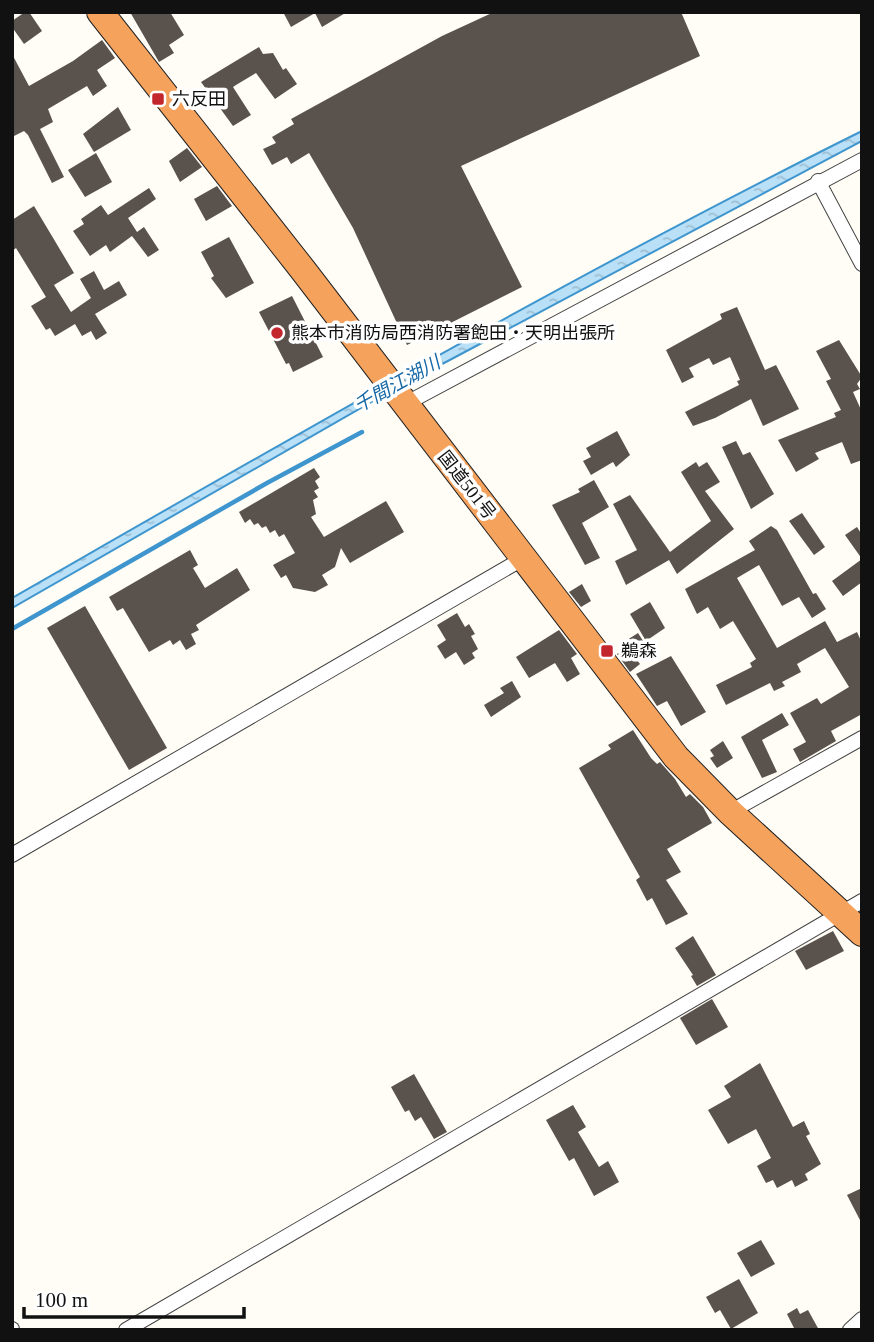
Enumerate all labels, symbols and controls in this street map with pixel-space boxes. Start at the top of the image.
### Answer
place label: 六反田 [172,89,226,109]
marker: 六反田 [150,91,166,107]
place label: 熊本市消防局西消防署飽田・天明出張所 [291,323,615,343]
marker: 熊本市消防局西消防署飽田・天明出張所 [269,325,285,341]
water label: 千間江湖川 [350,351,445,416]
street label: 国道501号 [434,447,500,523]
place label: 鵜森 [621,641,657,661]
marker: 鵜森 [599,643,615,659]
scale bar [24,1276,245,1320]
text: 100 m [35,1288,88,1312]

